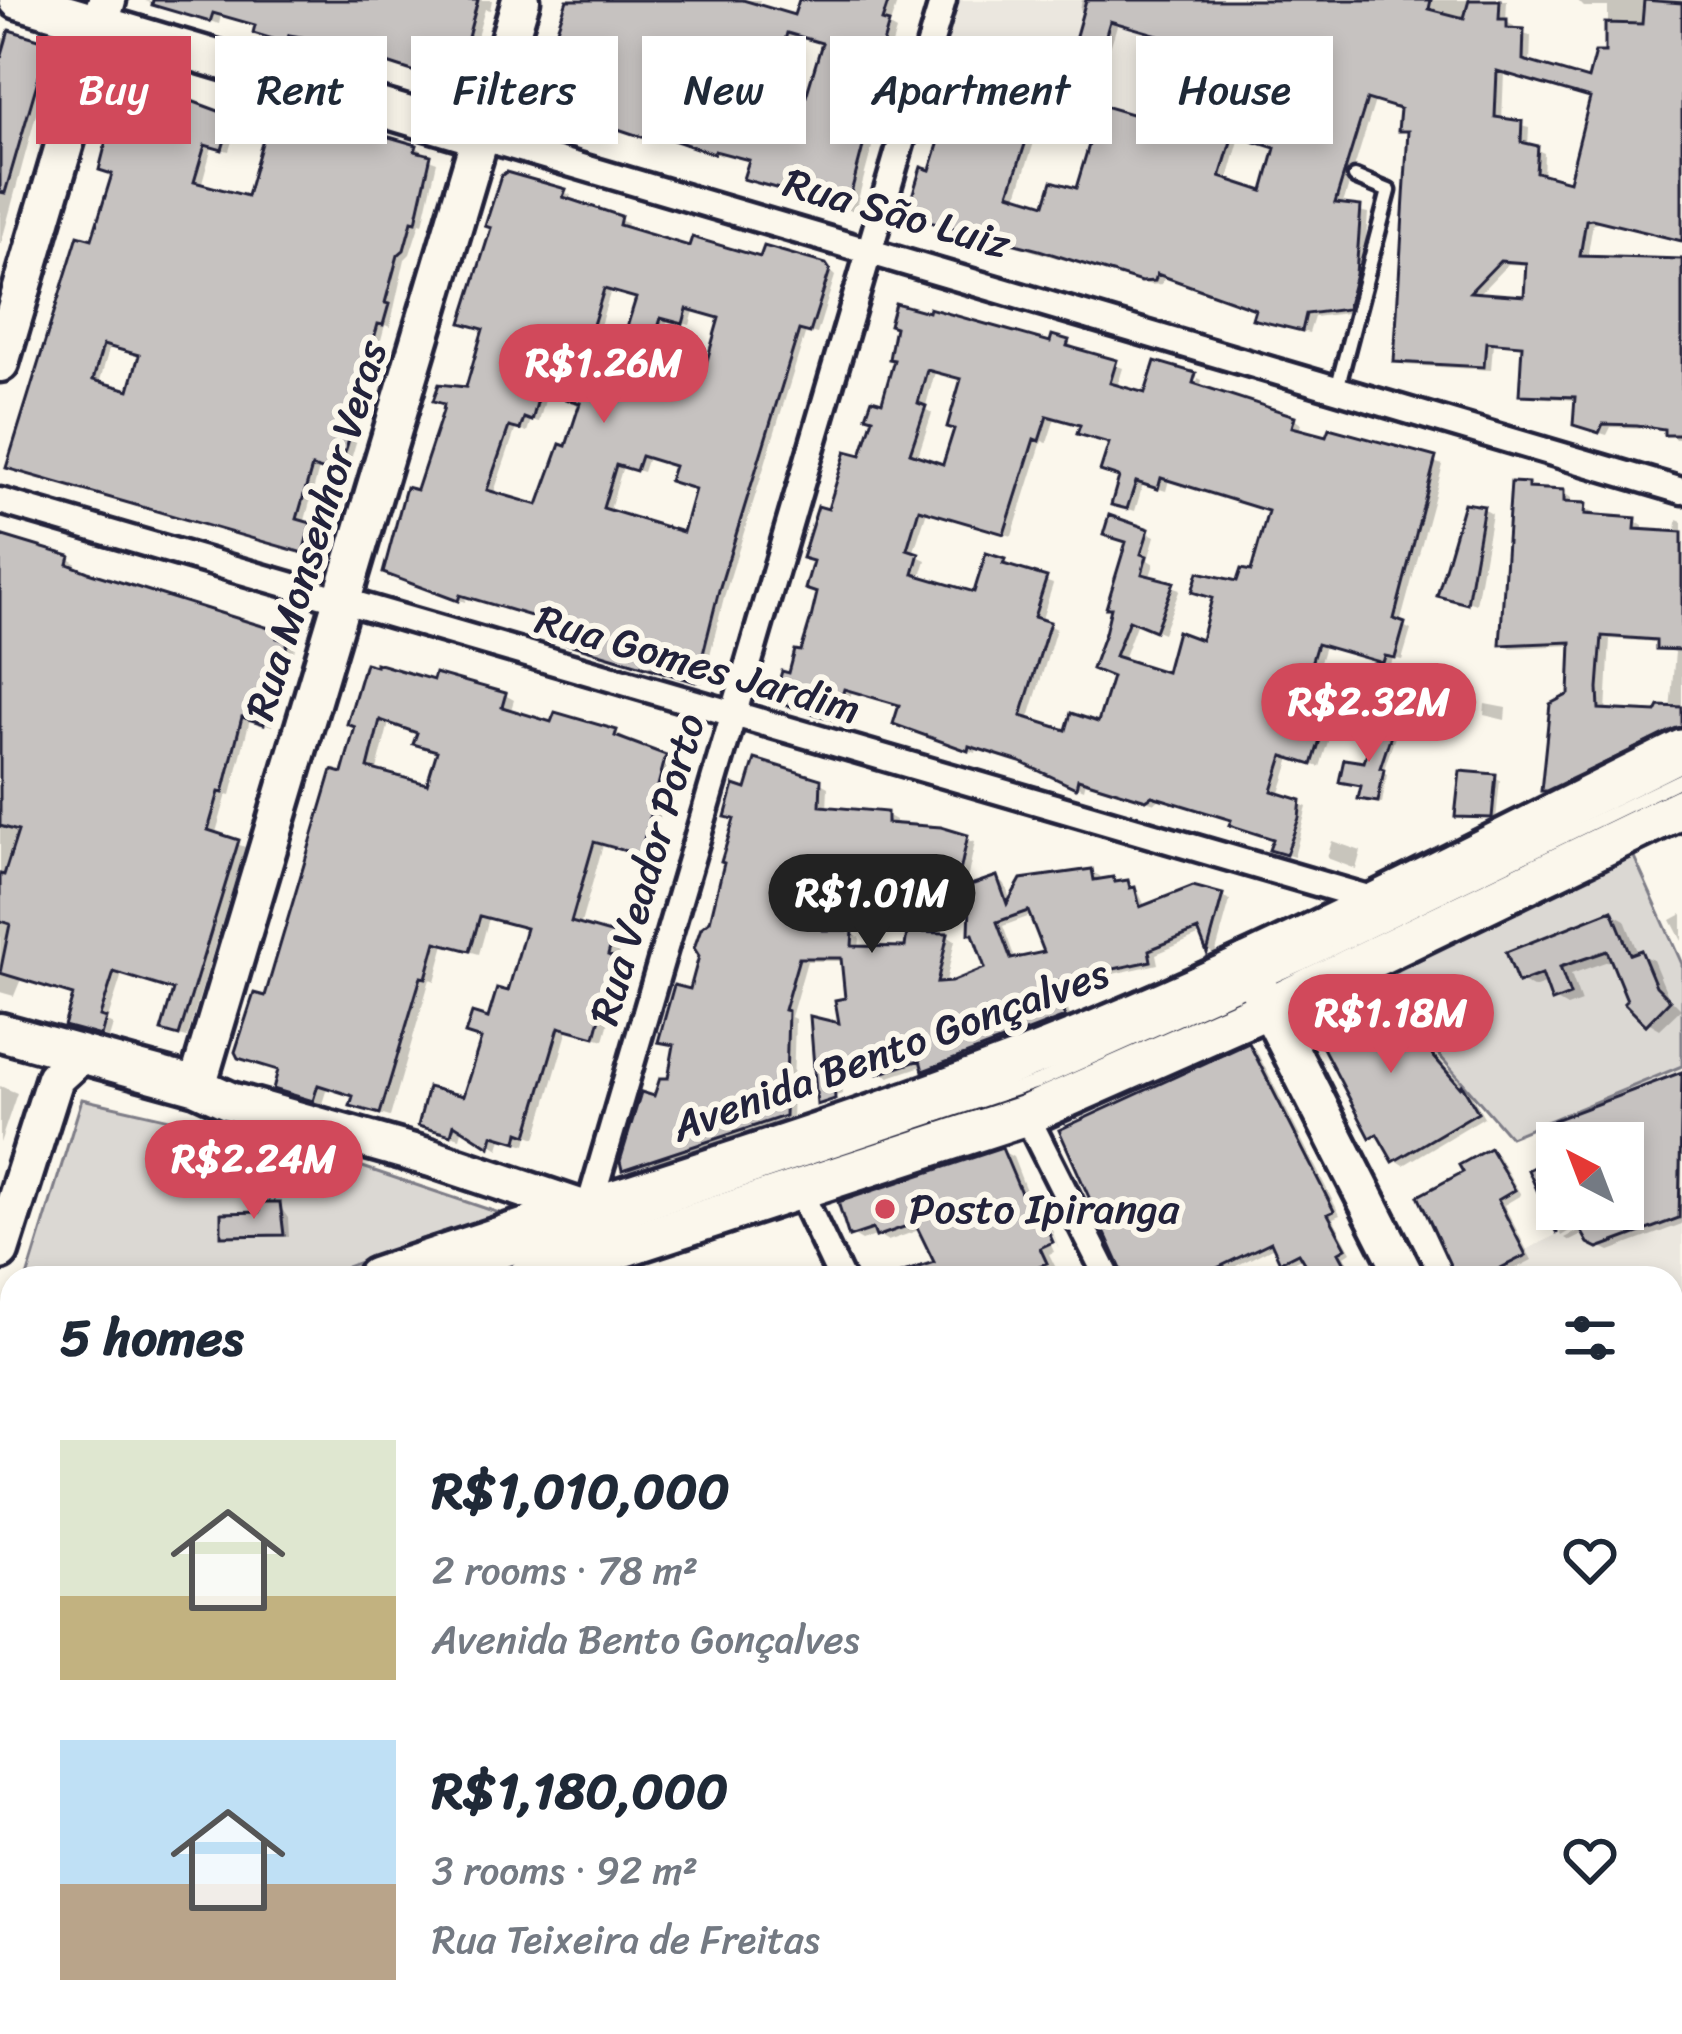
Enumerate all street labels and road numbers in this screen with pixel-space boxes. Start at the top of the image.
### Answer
street label: Rua São Luiz [775,145,1020,281]
street label: Rua Monsenhor Veras [223,330,409,729]
street label: Rua Gomes Jardim [527,582,869,746]
street label: Rua Veador Porto [567,704,727,1034]
street label: Avenida Bento Gonçalves [660,936,1120,1164]

